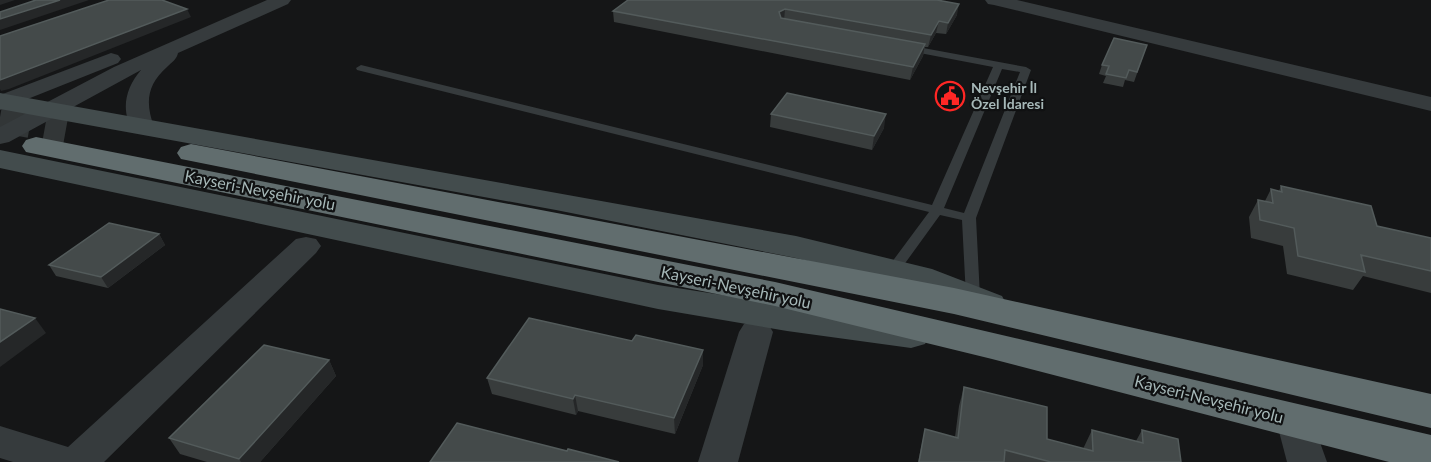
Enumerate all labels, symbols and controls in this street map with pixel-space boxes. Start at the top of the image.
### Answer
place label: Nevşehir İl Özel İdaresi [971,79,1044,112]
public building icon: Nevşehir İl Özel İdaresi [934,80,966,112]
street label: Kayseri-Nevşehir yolu [183,166,337,213]
street label: Kayseri-Nevşehir yolu [659,261,813,312]
street label: Kayseri-Nevşehir yolu [1133,371,1286,426]

